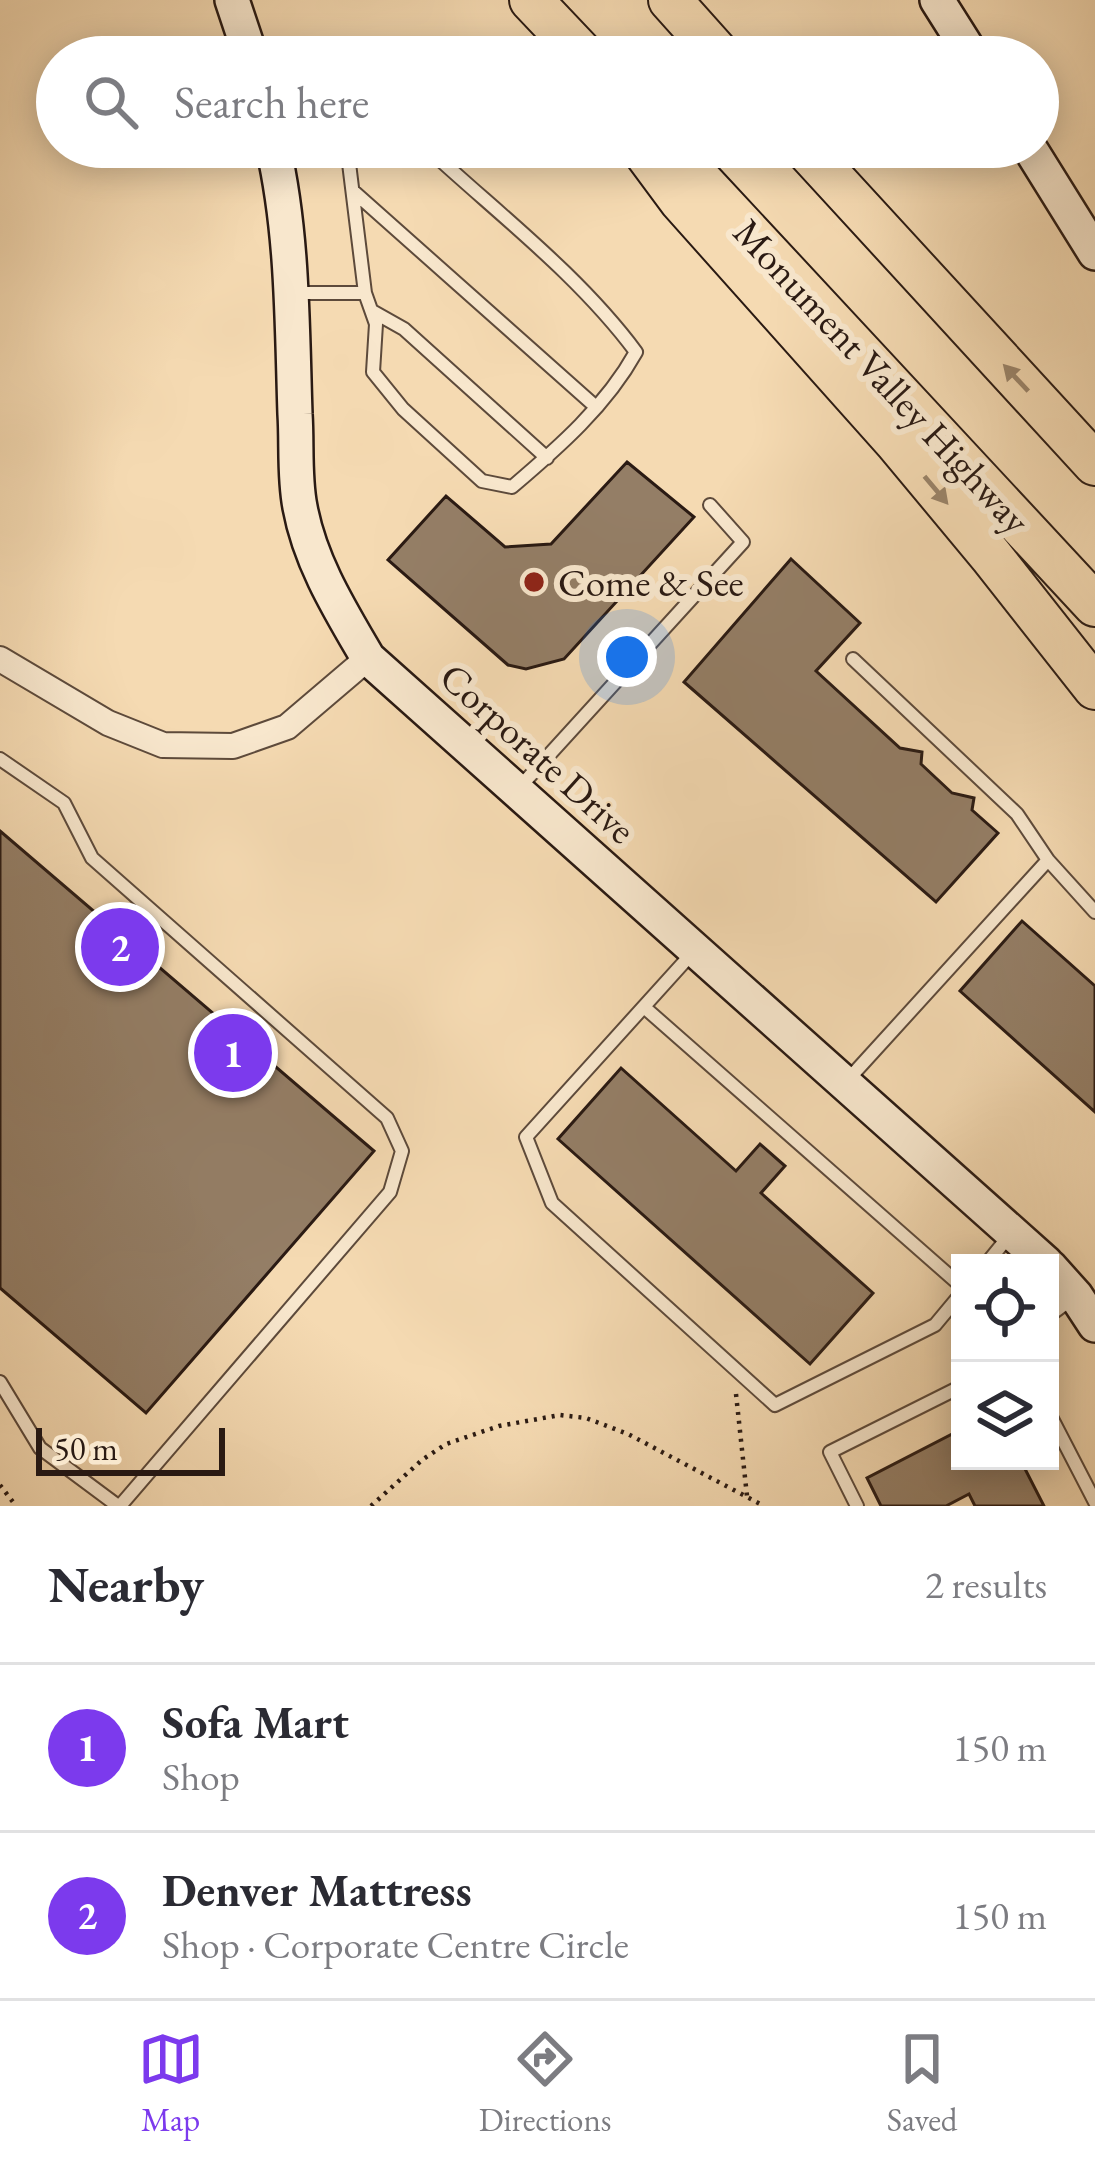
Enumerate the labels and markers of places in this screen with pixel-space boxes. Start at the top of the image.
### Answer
place label: Come & See [558,557,744,608]
marker: Come & See [521,569,547,595]
pin: 2 [81,902,159,992]
pin: 1 [194,1008,272,1098]

